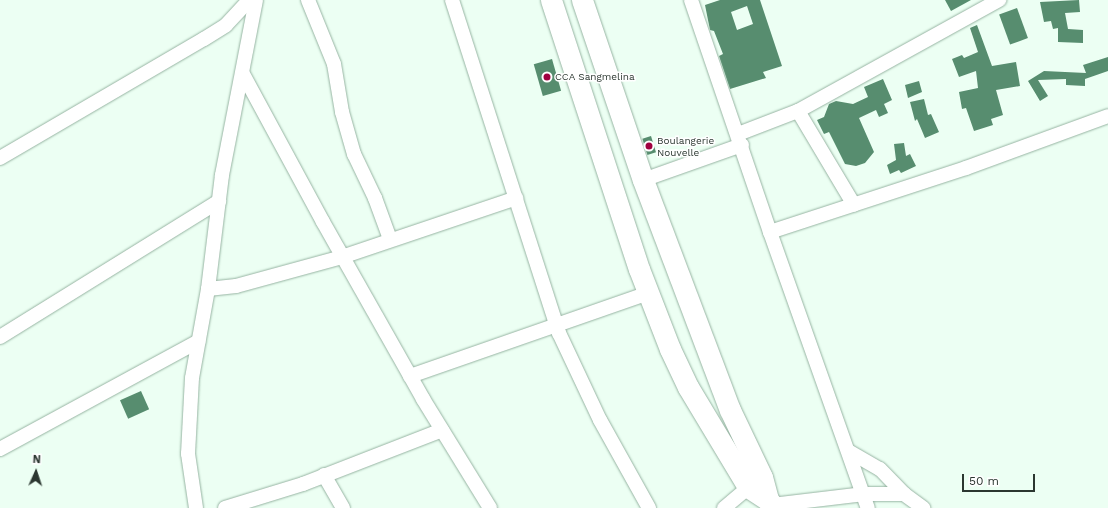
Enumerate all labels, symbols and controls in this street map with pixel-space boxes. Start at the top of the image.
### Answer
place label: CCA Sangmelina [555,71,635,83]
marker: CCA Sangmelina [542,72,552,82]
place label: Boulangerie Nouvelle [657,134,714,158]
marker: Boulangerie Nouvelle [644,141,654,151]
north arrow [16,452,56,492]
text: N [32,453,41,466]
scale bar [964,466,1037,492]
text: 50 m [969,474,999,488]

